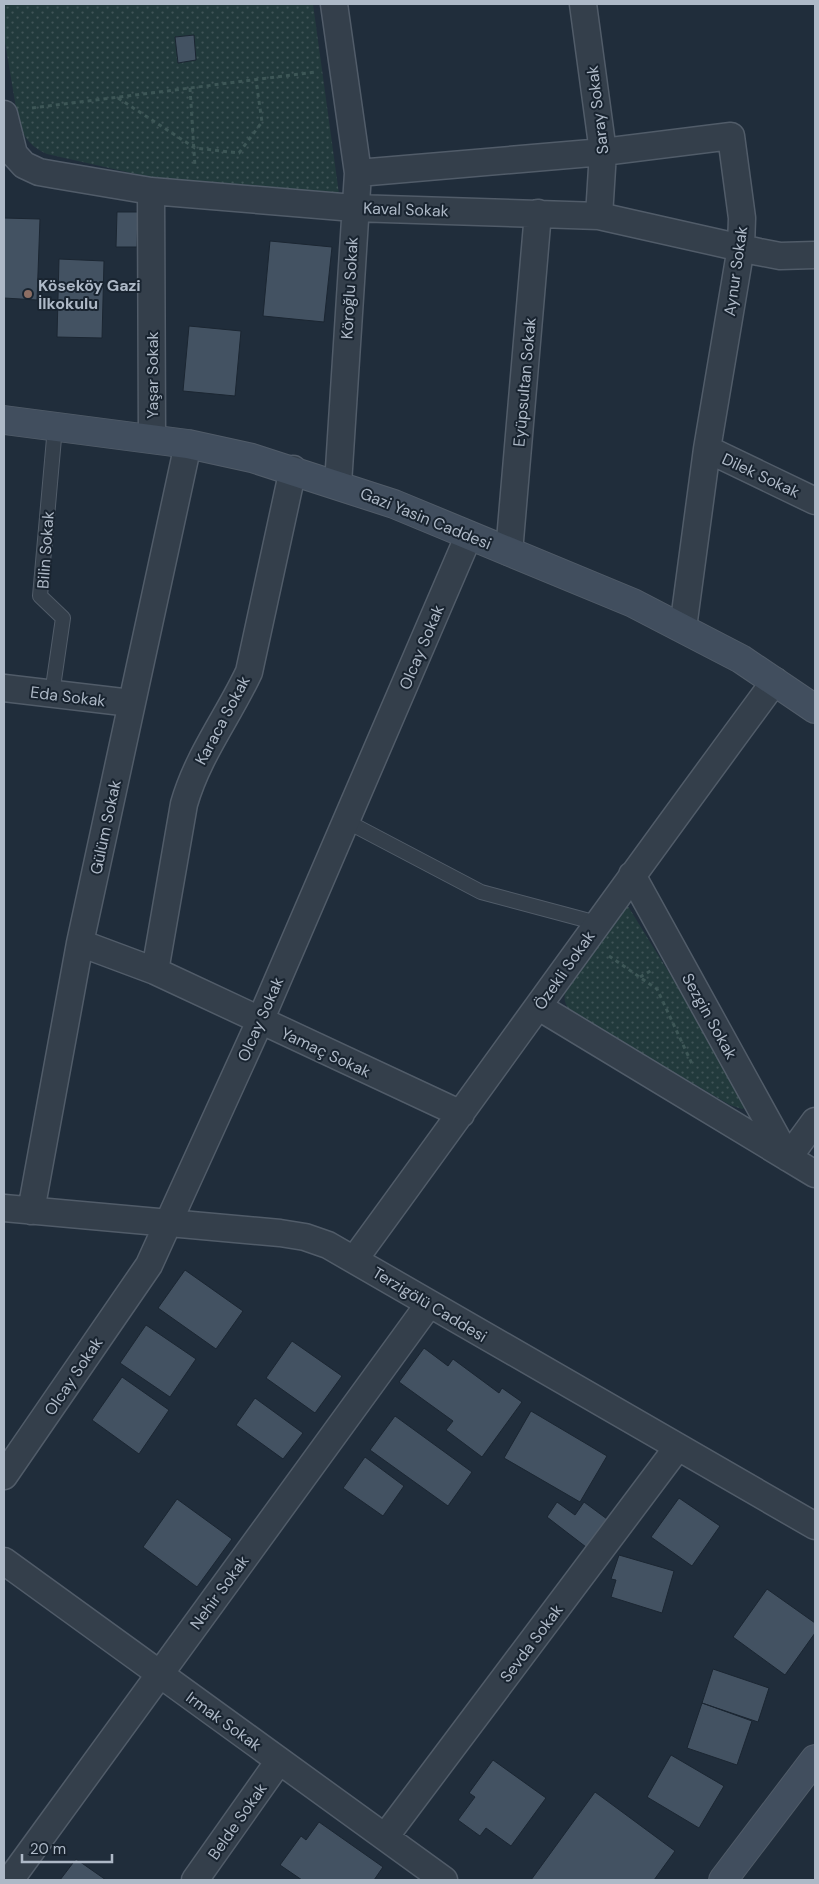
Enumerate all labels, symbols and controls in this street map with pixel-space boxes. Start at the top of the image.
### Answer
street label: Saray Sokak [582,64,613,155]
street label: Kaval Sokak [363,198,449,221]
street label: Aynur Sokak [719,225,752,317]
street label: Köroğlu Sokak [336,236,363,340]
place label: Köseköy Gazi İlkokulu [38,275,141,314]
marker: Köseköy Gazi İlkokulu [22,288,34,300]
street label: Eyüpsultan Sokak [508,316,541,448]
street label: Yaşar Sokak [142,331,163,419]
street label: Dilek Sokak [719,448,803,503]
street label: Gazi Yasin Caddesi [357,483,494,554]
street label: Bilin Sokak [32,510,59,590]
street label: Olcay Sokak [394,602,449,693]
street label: Karaca Sokak [190,672,255,768]
street label: Eda Sokak [29,681,107,712]
street label: Gülüm Sokak [85,778,126,876]
street label: Özekli Sokak [529,927,599,1014]
street label: Sezgin Sokak [677,969,742,1063]
street label: Olcay Sokak [233,974,288,1065]
street label: Yamaç Sokak [278,1022,374,1082]
street label: Terzigölü Caddesi [369,1262,491,1347]
street label: Olcay Sokak [39,1333,107,1420]
street label: Nehir Sokak [185,1551,253,1634]
street label: Sevda Sokak [495,1600,568,1687]
street label: Irmak Sokak [182,1687,266,1756]
street label: Belde Sokak [203,1779,272,1864]
scale bar [22,1832,112,1864]
text: 20 m [30,1839,66,1859]

